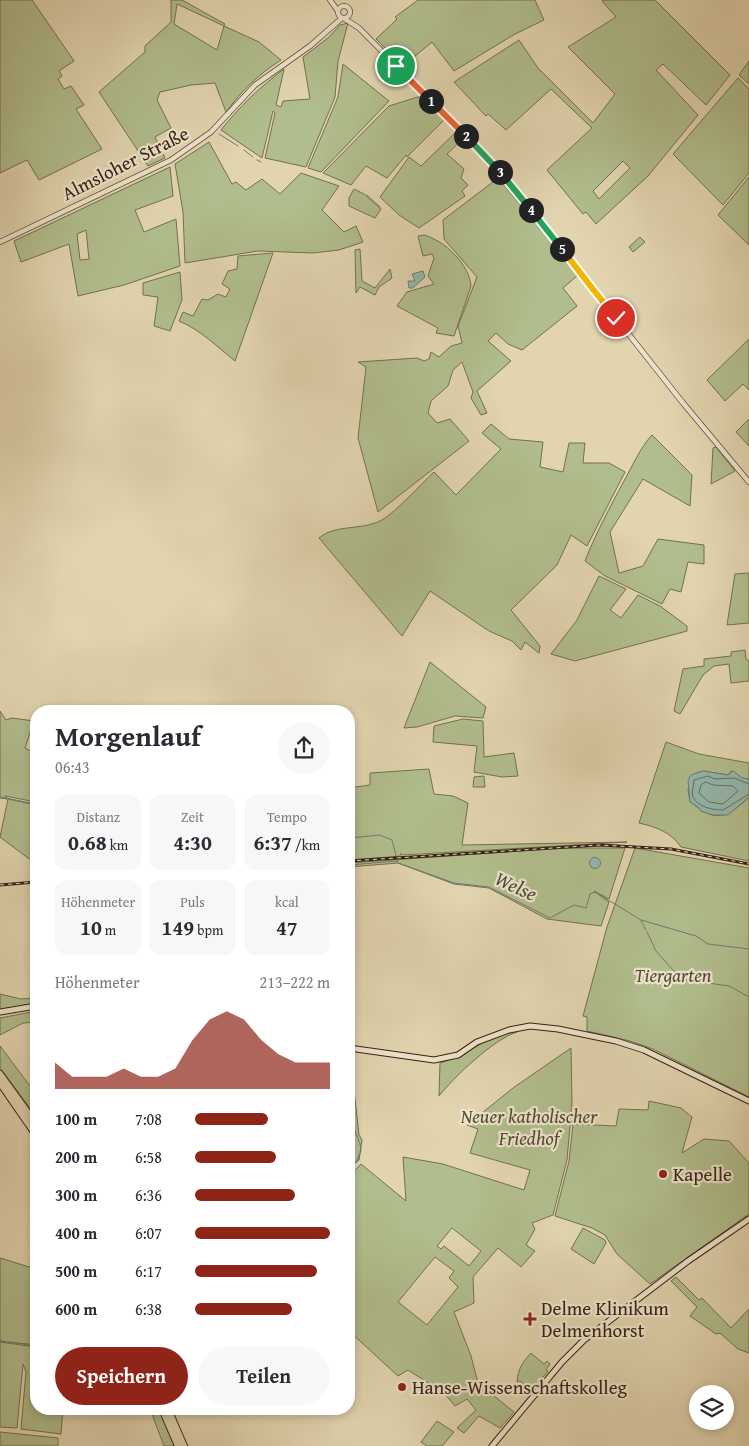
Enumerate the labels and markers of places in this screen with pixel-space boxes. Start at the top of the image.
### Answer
pin [375,45,417,87]
pin: 1 [418,88,444,114]
pin: 2 [454,124,478,148]
pin: 3 [488,160,512,184]
pin: 4 [518,198,544,222]
pin: 5 [550,236,574,262]
pin [595,297,637,339]
place label: Kapelle [673,1160,732,1188]
marker: Kapelle [657,1168,669,1180]
place label: Delme Klinikum Delmenhorst [541,1294,669,1344]
marker: Delme Klinikum Delmenhorst [523,1312,537,1326]
place label: Hanse-Wissenschaftskolleg [412,1373,628,1401]
marker: Hanse-Wissenschaftskolleg [396,1381,408,1393]

